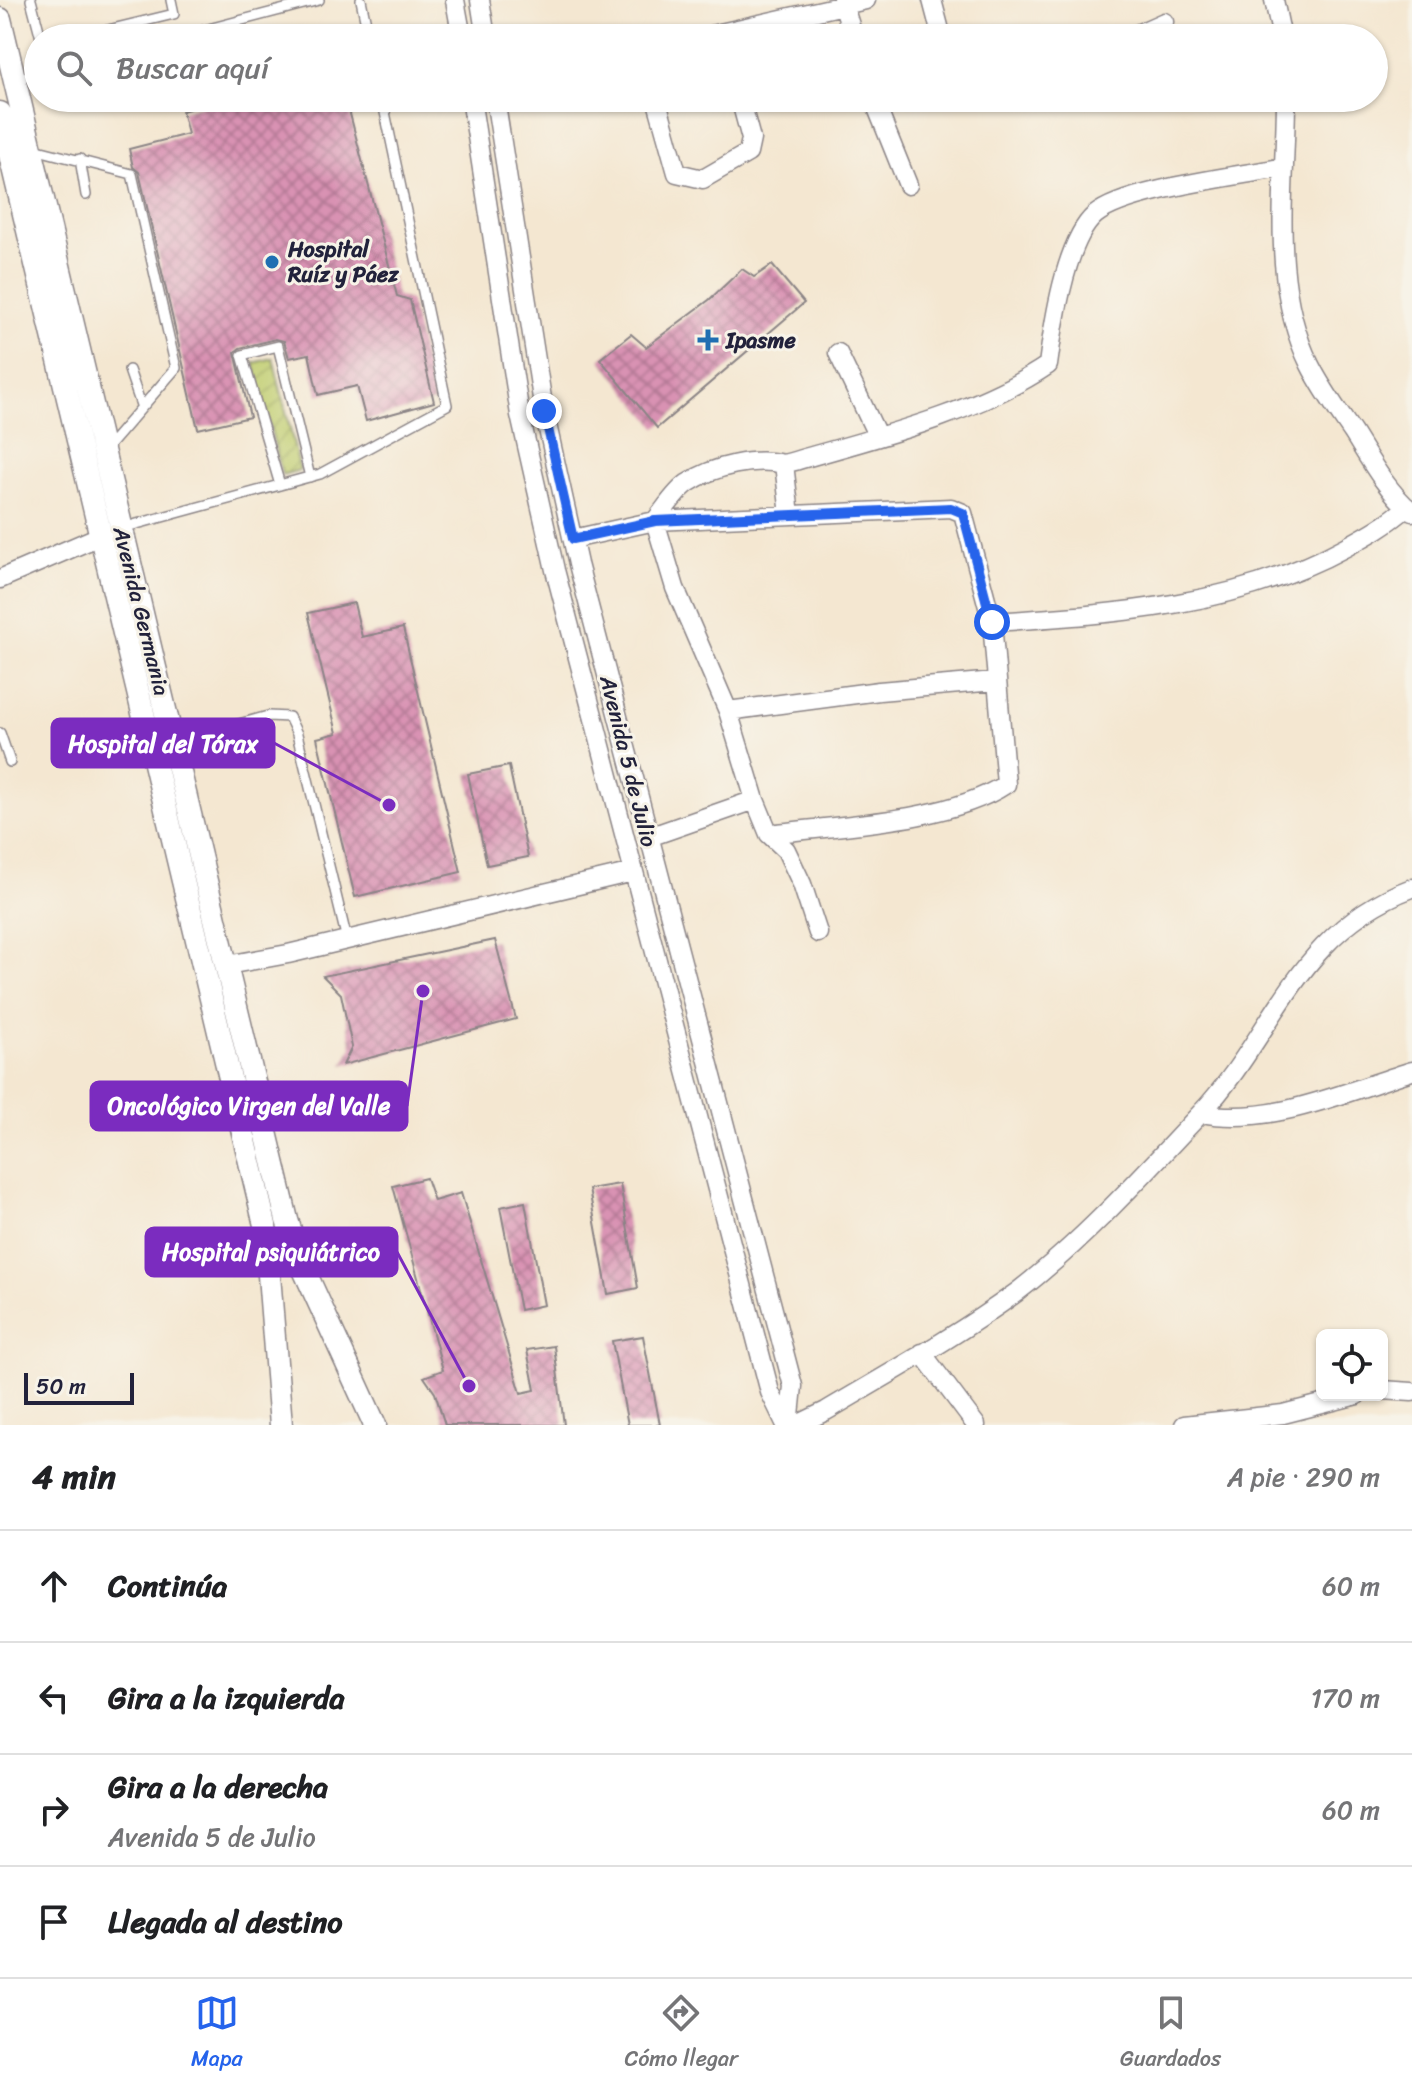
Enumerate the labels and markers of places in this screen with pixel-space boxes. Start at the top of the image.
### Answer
place label: Hospital Ruíz y Páez [287,230,399,294]
marker: Hospital Ruíz y Páez [263,253,281,271]
place label: Ipasme [725,321,796,360]
marker: Ipasme [697,329,719,351]
callout: Hospital del Tórax [52,719,274,767]
callout: Oncológico Virgen del Valle [91,1082,407,1130]
callout: Hospital psiquiátrico [146,1228,397,1276]

